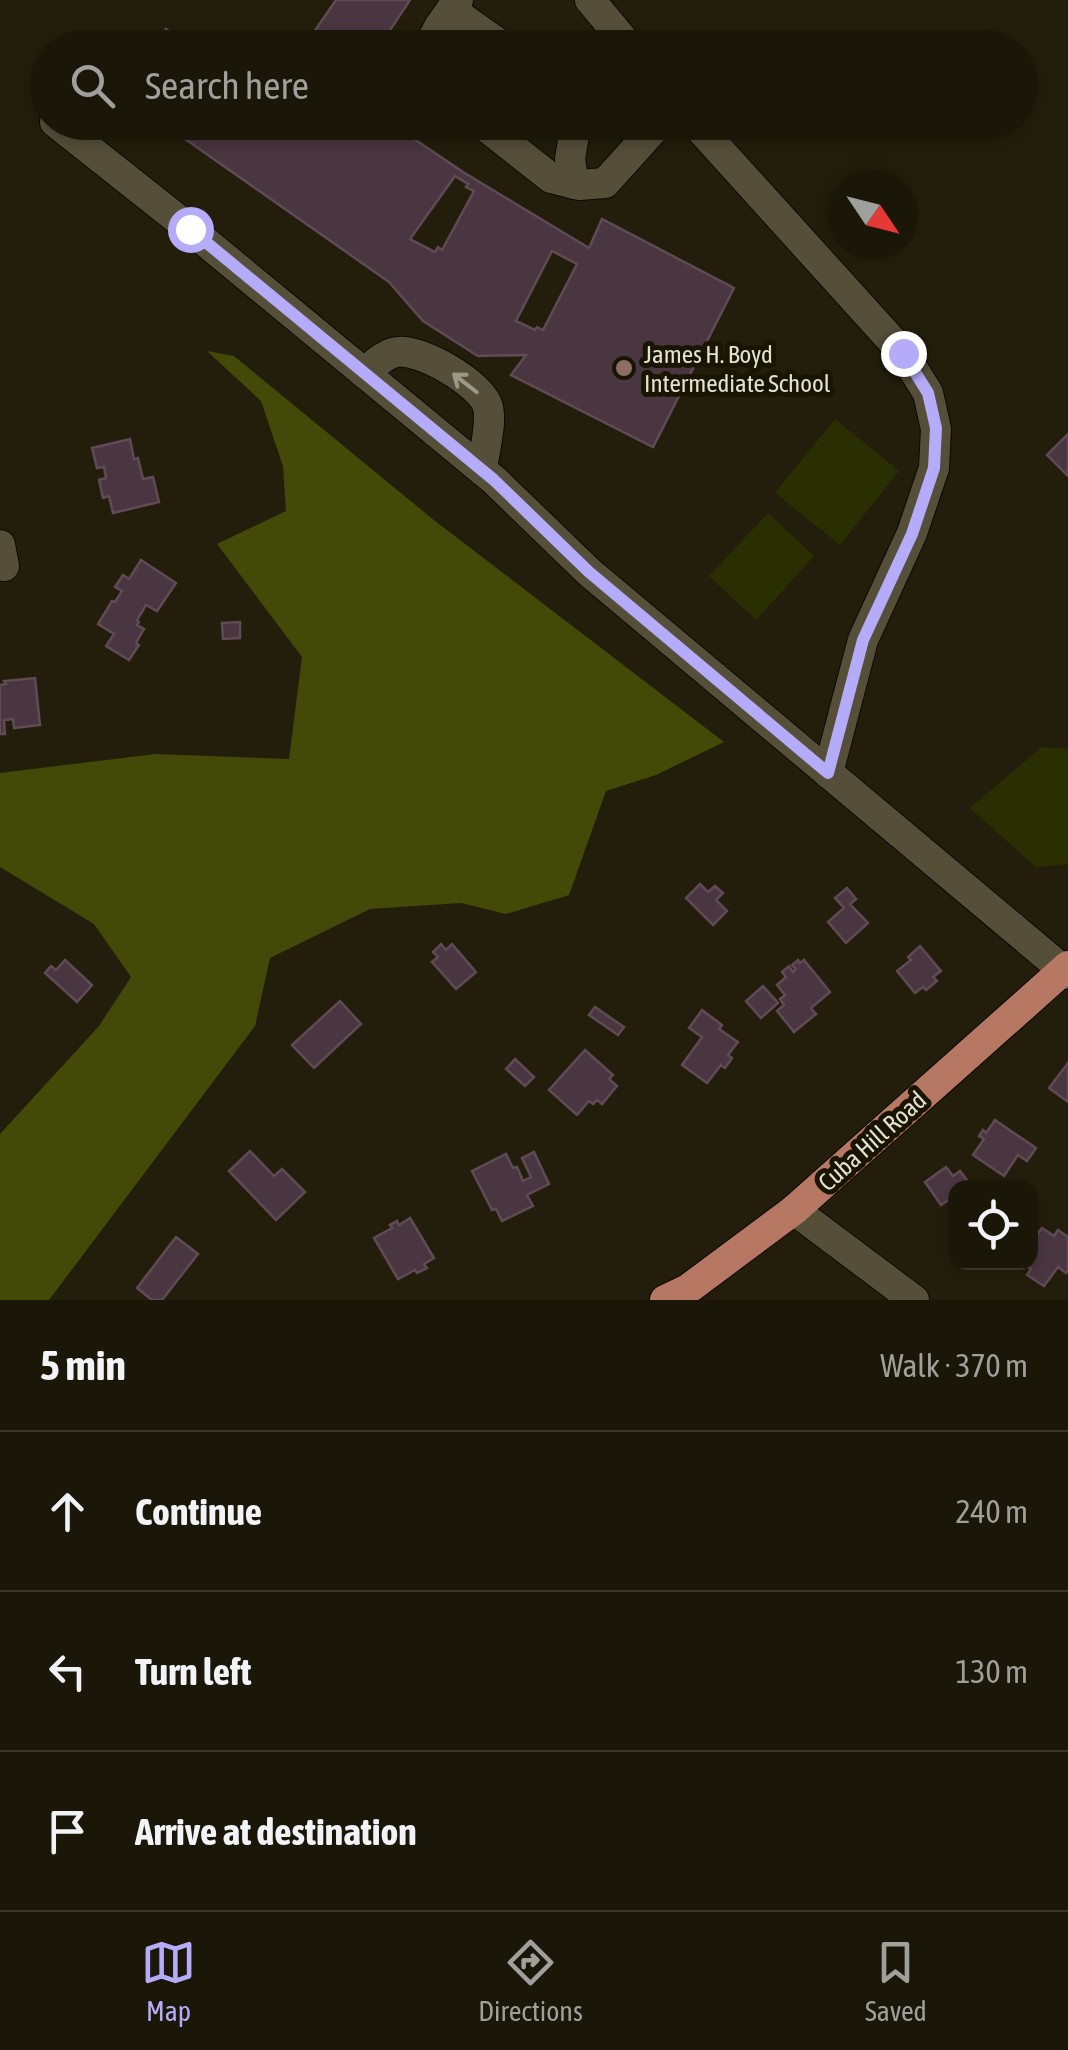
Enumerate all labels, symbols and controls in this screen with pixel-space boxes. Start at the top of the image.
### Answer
search box [30,30,1038,140]
icon: search [65,58,120,113]
text: Search here [145,64,309,107]
north arrow [828,170,918,260]
route start [168,207,214,253]
route end [881,331,927,377]
place label: James H. Boyd Intermediate School [644,340,831,397]
marker: James H. Boyd Intermediate School [613,357,635,379]
one-way arrow [452,372,479,393]
street label: Cuba Hill Road [813,1085,931,1197]
map controls [948,1180,1038,1270]
button: locate [948,1180,1038,1270]
text: 5 min [40,1341,126,1389]
text: Walk · 370 m [880,1347,1028,1384]
icon: ahead [40,1484,95,1539]
text: Continue [135,1490,262,1533]
text: 240 m [955,1493,1028,1530]
icon: left [40,1644,95,1699]
text: Turn left [135,1650,251,1693]
text: 130 m [955,1653,1028,1690]
icon: arrive [40,1804,95,1859]
text: Arrive at destination [135,1810,417,1853]
tab: Map [141,1935,196,2027]
tab: Directions [478,1935,583,2027]
tab: Saved [865,1935,927,2027]

